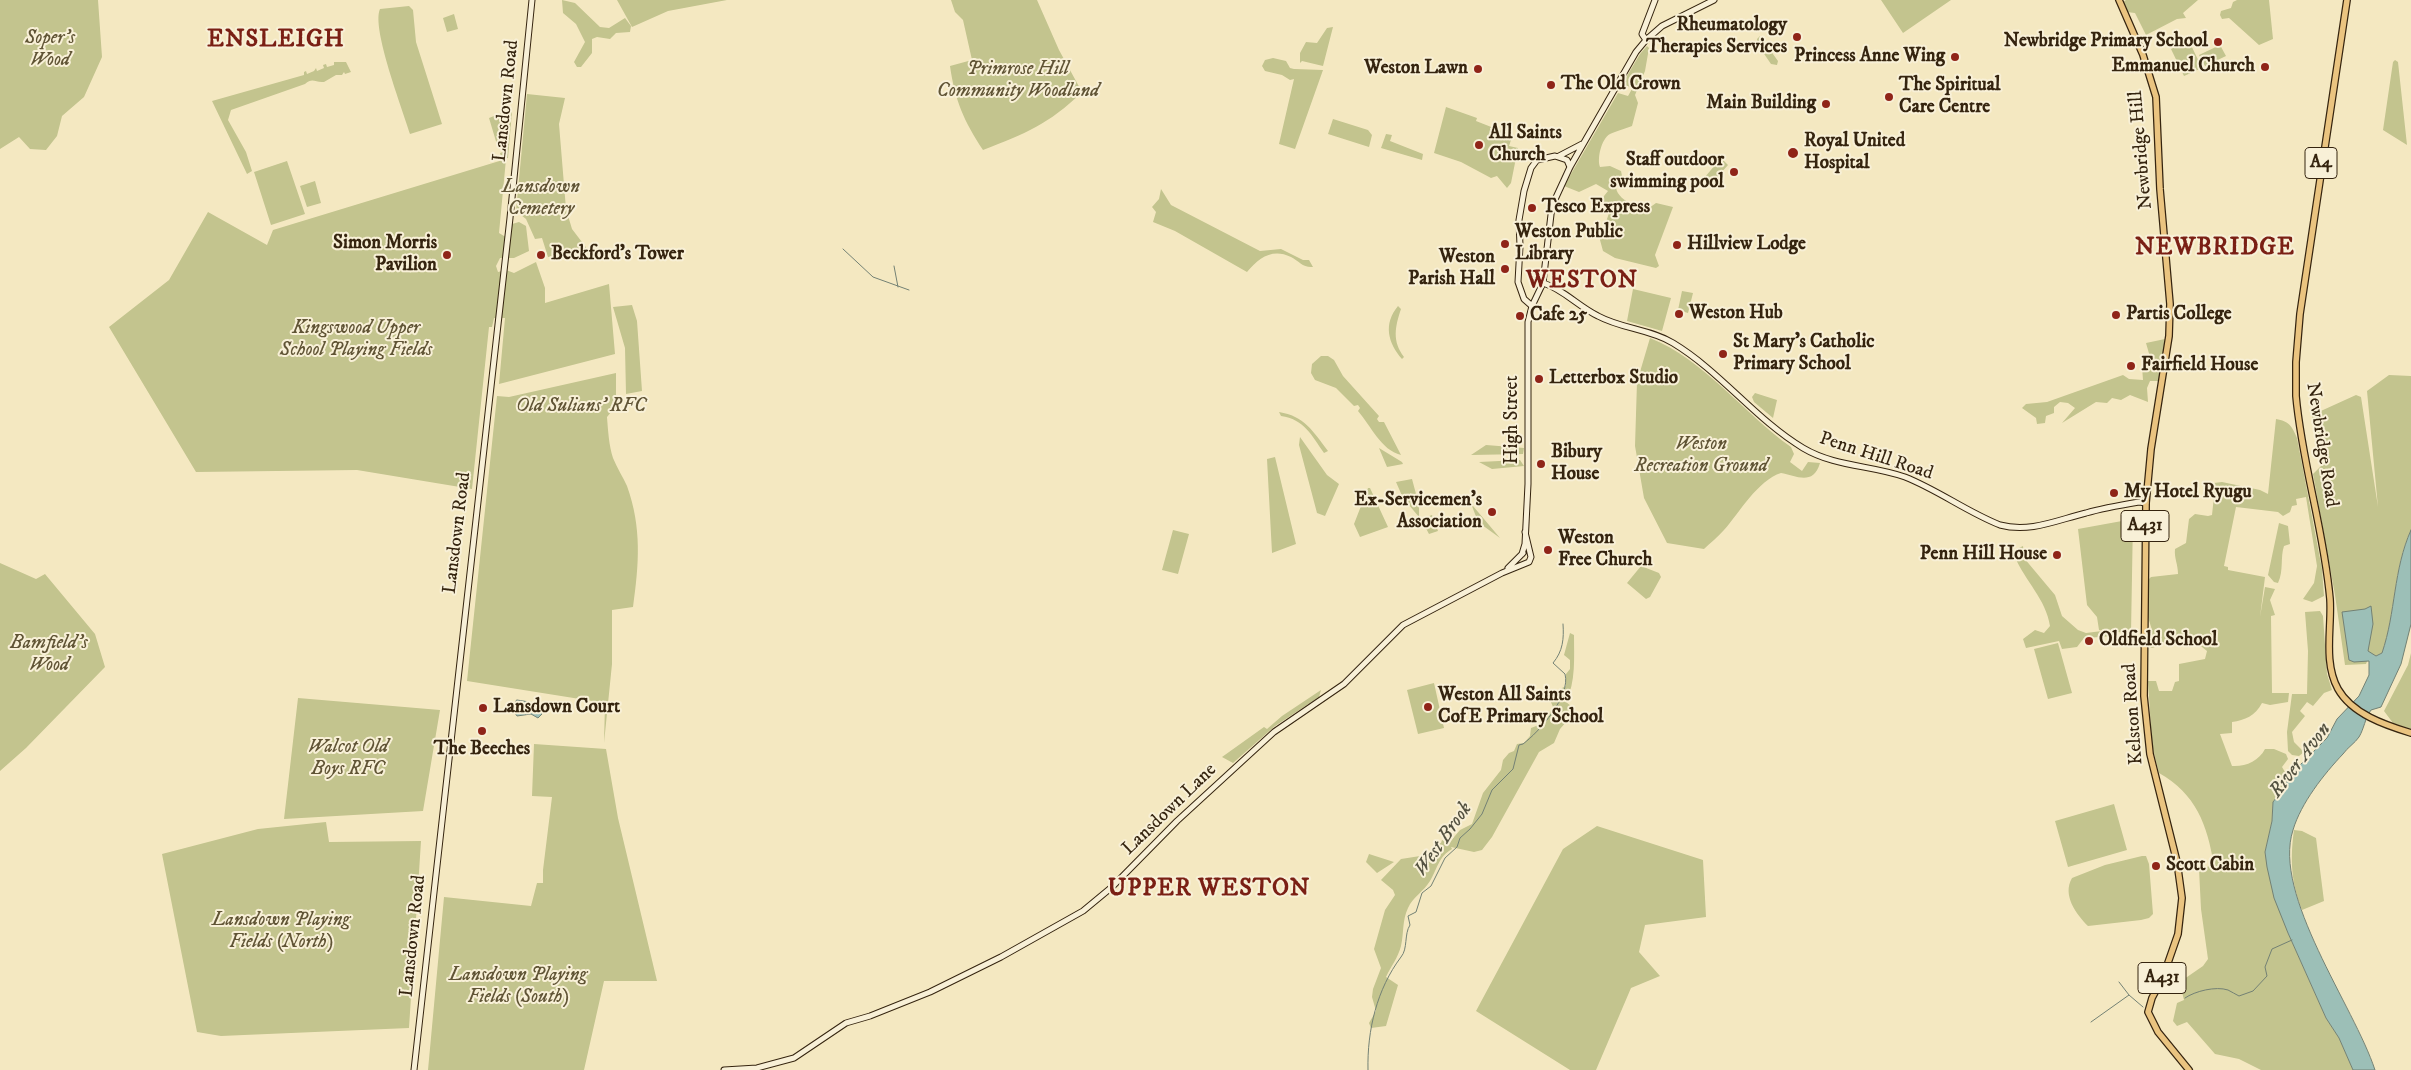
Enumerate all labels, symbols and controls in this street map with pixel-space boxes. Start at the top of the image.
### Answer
place label: Rheumatology Therapies Services [1646,15,1787,59]
district label: ENSLEIGH [206,27,346,55]
park label: Soper's Wood [25,28,75,72]
marker: Rheumatology Therapies Services [1791,31,1803,43]
place label: Newbridge Primary School [2004,31,2208,53]
marker: Newbridge Primary School [2212,36,2224,48]
street label: Lansdown Road [489,39,525,163]
place label: Princess Anne Wing [1794,46,1945,68]
marker: Princess Anne Wing [1949,51,1961,63]
place label: Emmanuel Church [2111,56,2255,78]
place label: Weston Lawn [1364,58,1468,80]
park label: Primrose Hill Community Woodland [937,59,1099,103]
marker: Emmanuel Church [2259,61,2271,73]
marker: Weston Lawn [1472,63,1484,75]
place label: The Old Crown [1561,74,1681,96]
place label: The Spiritual Care Centre [1899,75,2001,119]
marker: The Old Crown [1545,79,1557,91]
street label: Newbridge Hill [2125,90,2159,210]
marker: The Spiritual Care Centre [1883,91,1895,103]
place label: Main Building [1706,93,1816,115]
marker: Main Building [1820,98,1832,110]
place label: All Saints Church [1489,123,1562,167]
place label: Royal United Hospital [1804,131,1905,175]
marker: All Saints Church [1473,139,1485,151]
marker: Royal United Hospital [1786,146,1800,160]
road number: A4 [2305,148,2337,178]
place label: Staff outdoor swimming pool [1610,150,1724,194]
marker: Staff outdoor swimming pool [1728,166,1740,178]
park label: Lansdown Cemetery [502,177,580,221]
place label: Tesco Express [1542,197,1650,219]
marker: Tesco Express [1526,202,1538,214]
place label: Weston Public Library [1515,222,1623,266]
place label: Simon Morris Pavilion [333,233,437,277]
place label: Hillview Lodge [1687,234,1806,256]
district label: NEWBRIDGE [2134,235,2296,263]
marker: Weston Public Library [1499,238,1511,250]
marker: Hillview Lodge [1671,239,1683,251]
place label: Beckford's Tower [551,244,684,266]
place label: Weston Parish Hall [1408,247,1495,291]
marker: Simon Morris Pavilion [441,249,453,261]
marker: Beckford's Tower [535,249,547,261]
marker: Weston Parish Hall [1499,263,1511,275]
district label: WESTON [1525,268,1639,296]
place label: Weston Hub [1689,303,1783,325]
place label: Partis College [2126,304,2232,326]
place label: Cafe 25 [1530,305,1587,327]
marker: Weston Hub [1673,308,1685,320]
marker: Partis College [2110,309,2122,321]
marker: Cafe 25 [1514,310,1526,322]
park label: Kingswood Upper School Playing Fields [280,318,432,362]
place label: St Mary's Catholic Primary School [1733,332,1875,376]
marker: St Mary's Catholic Primary School [1717,348,1729,360]
place label: Fairfield House [2141,355,2258,377]
marker: Fairfield House [2125,360,2137,372]
place label: Letterbox Studio [1549,368,1678,390]
marker: Letterbox Studio [1533,373,1545,385]
street label: High Street [1502,375,1524,465]
street label: Newbridge Road [2300,381,2342,509]
park label: Old Sulians' RFC [516,396,646,418]
street label: Penn Hill Road [1816,428,1936,486]
park label: Weston Recreation Ground [1634,434,1768,478]
place label: Bibury House [1551,442,1602,486]
marker: Bibury House [1535,458,1547,470]
street label: Lansdown Road [439,471,477,595]
place label: My Hotel Ryugu [2124,482,2252,504]
marker: My Hotel Ryugu [2108,487,2120,499]
place label: Ex-Servicemen's Association [1354,490,1482,534]
marker: Ex-Servicemen's Association [1486,506,1498,518]
road number: A431 [2121,511,2169,542]
place label: Weston Free Church [1558,528,1652,572]
marker: Weston Free Church [1542,544,1554,556]
place label: Penn Hill House [1920,544,2047,566]
marker: Penn Hill House [2051,549,2063,561]
place label: Oldfield School [2099,630,2217,652]
park label: Bamfield's Wood [10,633,88,677]
marker: Oldfield School [2083,635,2095,647]
street label: Kelston Road [2119,662,2149,766]
place label: Weston All Saints CofE Primary School [1438,685,1604,729]
place label: Lansdown Court [493,697,620,719]
marker: Weston All Saints CofE Primary School [1422,701,1434,713]
marker: Lansdown Court [477,702,489,714]
water label: River Avon [2265,719,2337,803]
marker: The Beeches [476,725,488,737]
park label: Walcot Old Boys RFC [308,737,388,781]
place label: The Beeches [434,739,530,761]
street label: Lansdown Lane [1118,759,1222,861]
water label: West Brook [1410,798,1478,882]
place label: Scott Cabin [2166,855,2254,877]
marker: Scott Cabin [2150,860,2162,872]
street label: Lansdown Road [396,874,432,998]
district label: UPPER WESTON [1106,876,1312,904]
park label: Lansdown Playing Fields (North) [212,910,350,954]
road number: A431 [2138,962,2186,994]
park label: Lansdown Playing Fields (South) [449,965,587,1009]

